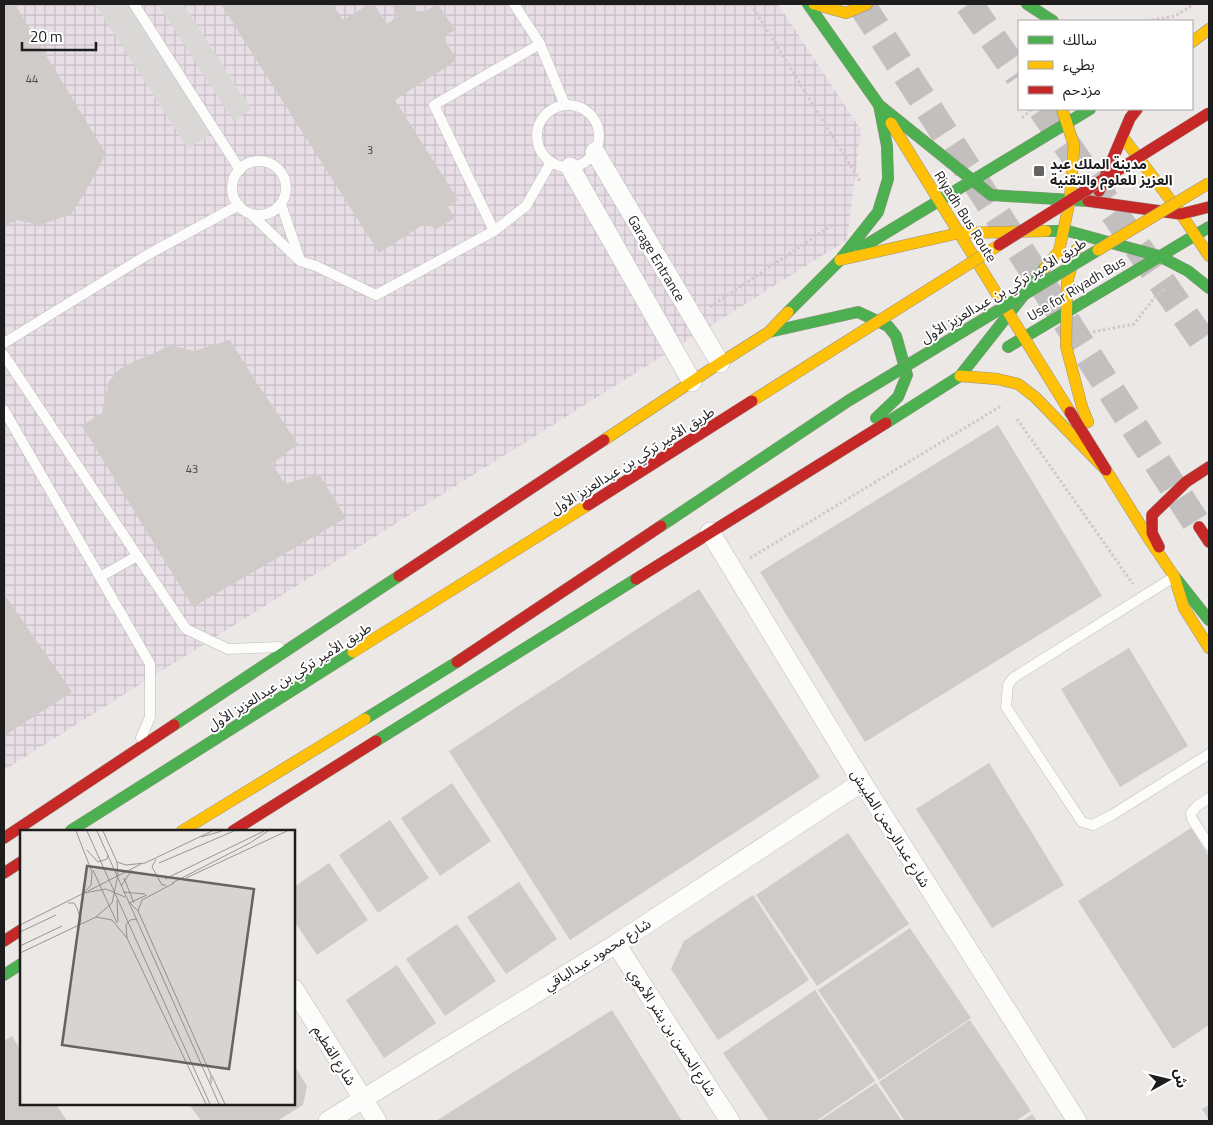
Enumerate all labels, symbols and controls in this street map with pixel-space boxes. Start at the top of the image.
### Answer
scale bar [22,20,96,52]
legend [1018,20,1193,110]
text: 20 m [30,25,63,48]
text: سالك [1063,28,1097,51]
text: بطيء [1063,53,1095,76]
house number: 44 [26,71,38,87]
text: مزدحم [1063,78,1101,101]
house number: 3 [367,142,373,158]
place label: مدينة الملك عبد العزيز للعلوم والتقنية [1050,153,1173,191]
marker: مدينة الملك عبد العزيز للعلوم والتقنية [1032,164,1046,178]
street label: Riyadh Bus Route [929,166,1003,266]
street label: Garage Entrance [623,211,691,305]
street label: طريق الأمير تركي بن عبدالعزيز الأول [916,232,1091,349]
street label: Use for Riyadh Bus [1023,250,1129,326]
street label: طريق الأمير تركي بن عبدالعزيز الأول [546,401,719,520]
house number: 43 [186,461,198,477]
street label: طريق الأمير تركي بن عبدالعزيز الأول [203,617,376,736]
street label: شارع عبدالرحمن الطبيش [845,765,936,892]
inset map [20,830,295,1105]
street label: شارع محمود عبدالباقي [539,913,655,996]
street label: شارع الحسن بن بشر الأموي [623,964,722,1101]
street label: شارع القطيم [307,1021,362,1090]
north arrow [1143,1055,1193,1105]
text: ش [1170,1067,1193,1089]

